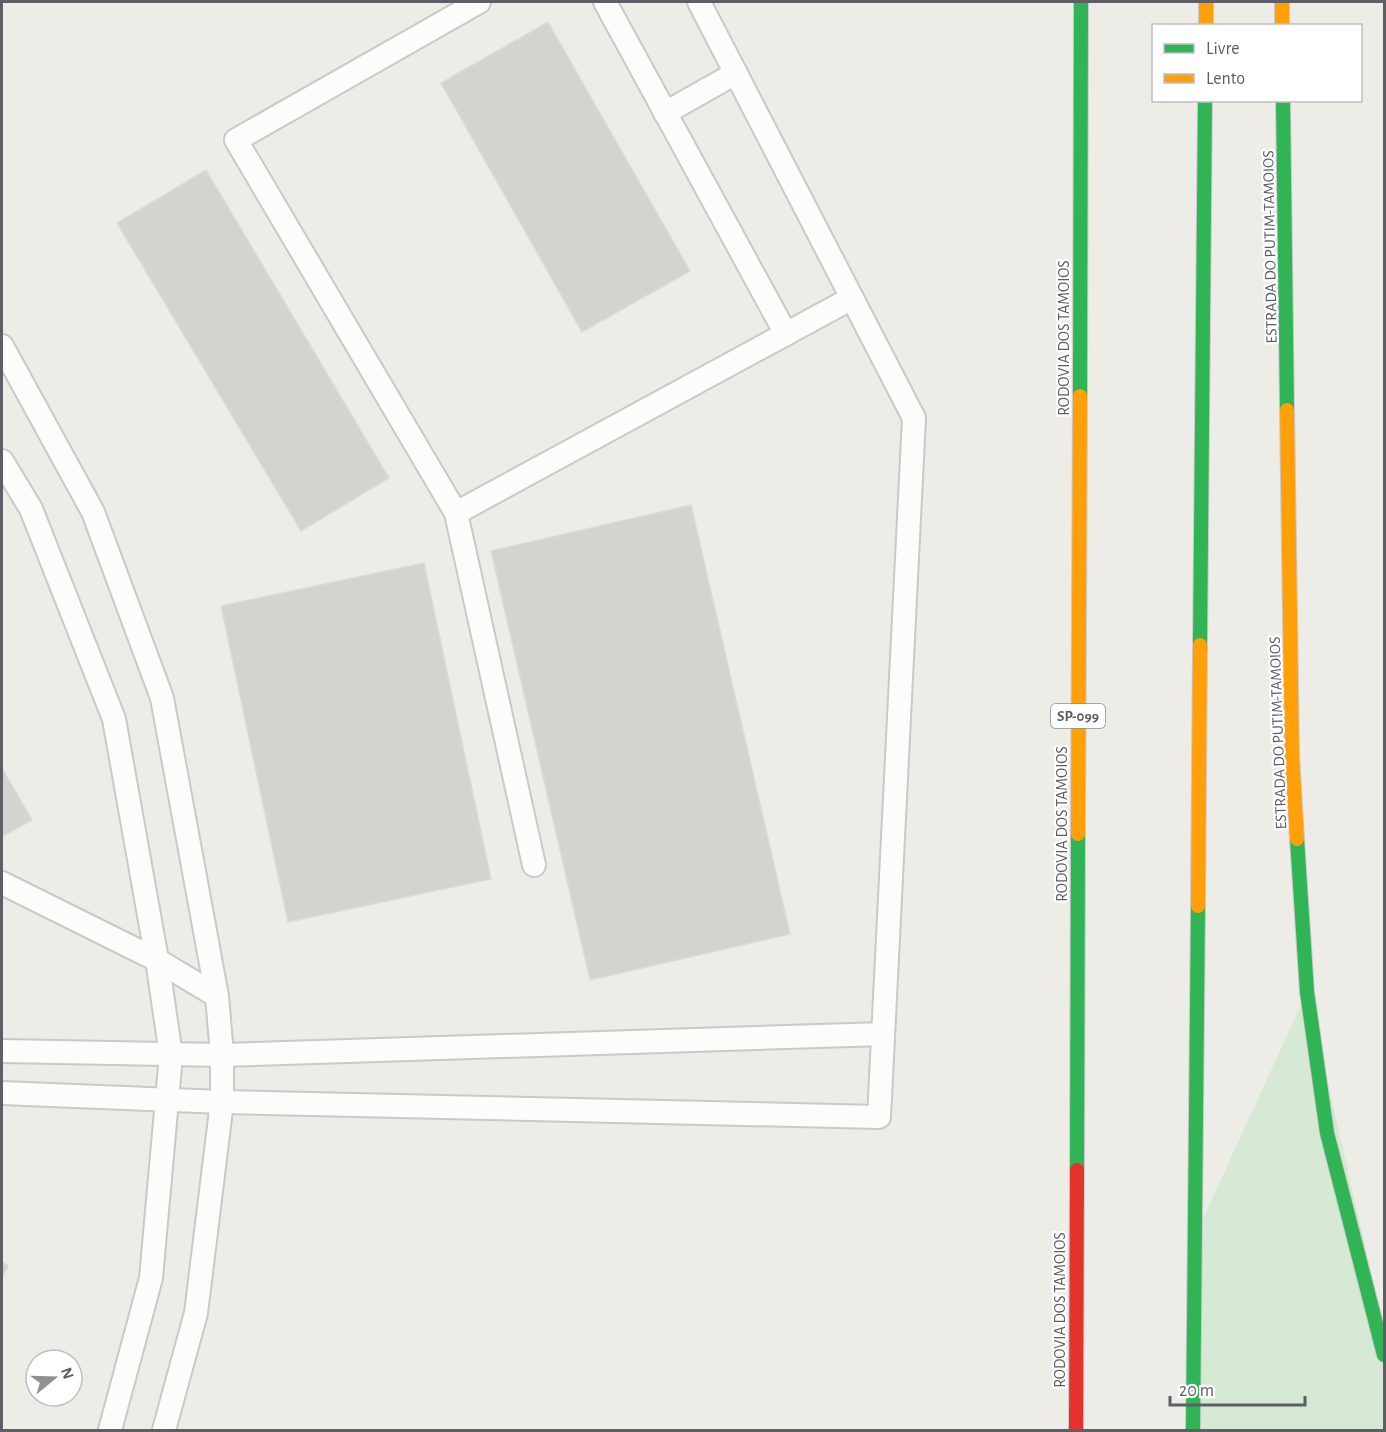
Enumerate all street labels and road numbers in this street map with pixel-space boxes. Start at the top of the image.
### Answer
street label: ESTRADA DO PUTIM-TAMOIOS [1260,150,1280,344]
street label: RODOVIA DOS TAMOIOS [1056,260,1072,416]
street label: ESTRADA DO PUTIM-TAMOIOS [1267,636,1289,830]
road number: SP-099 [1051,704,1105,728]
street label: RODOVIA DOS TAMOIOS [1054,746,1070,902]
street label: RODOVIA DOS TAMOIOS [1052,1232,1068,1388]

